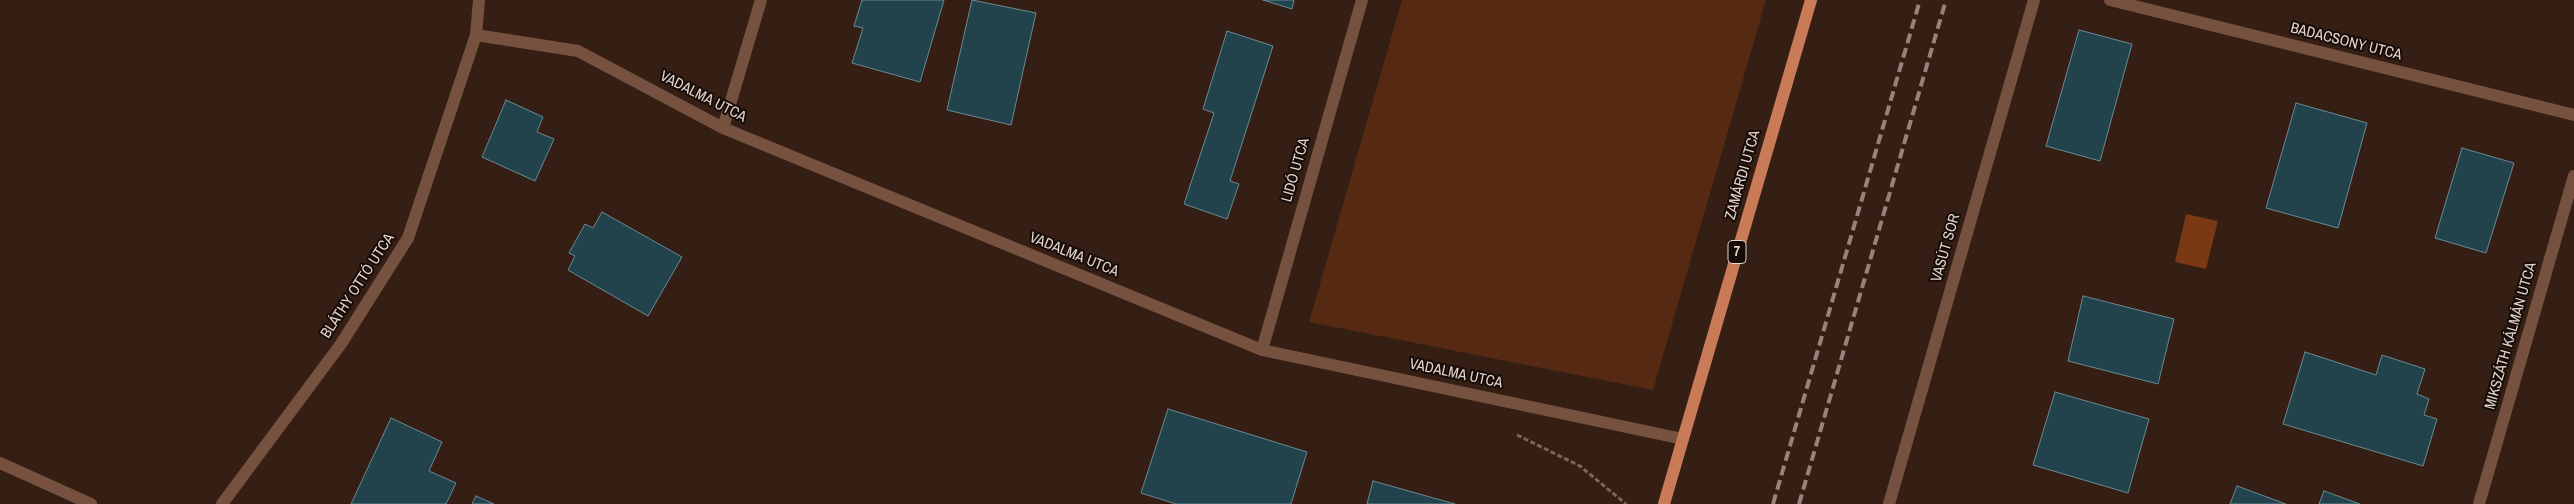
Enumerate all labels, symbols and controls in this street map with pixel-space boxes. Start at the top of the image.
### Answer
street label: BADACSONY UTCA [2288,19,2404,65]
street label: VADALMA UTCA [657,67,749,127]
street label: ZAMÁRDI UTCA [1722,128,1764,222]
street label: LIDÓ UTCA [1278,136,1314,204]
street label: VASÚT SOR [1928,212,1964,284]
street label: VADALMA UTCA [1027,229,1121,281]
street label: BLÁTHY OTTÓ UTCA [317,230,399,342]
road number: 7 [1728,240,1746,264]
street label: MIKSZÁTH KÁLMÁN UTCA [2481,260,2541,412]
street label: VADALMA UTCA [1408,355,1504,393]

